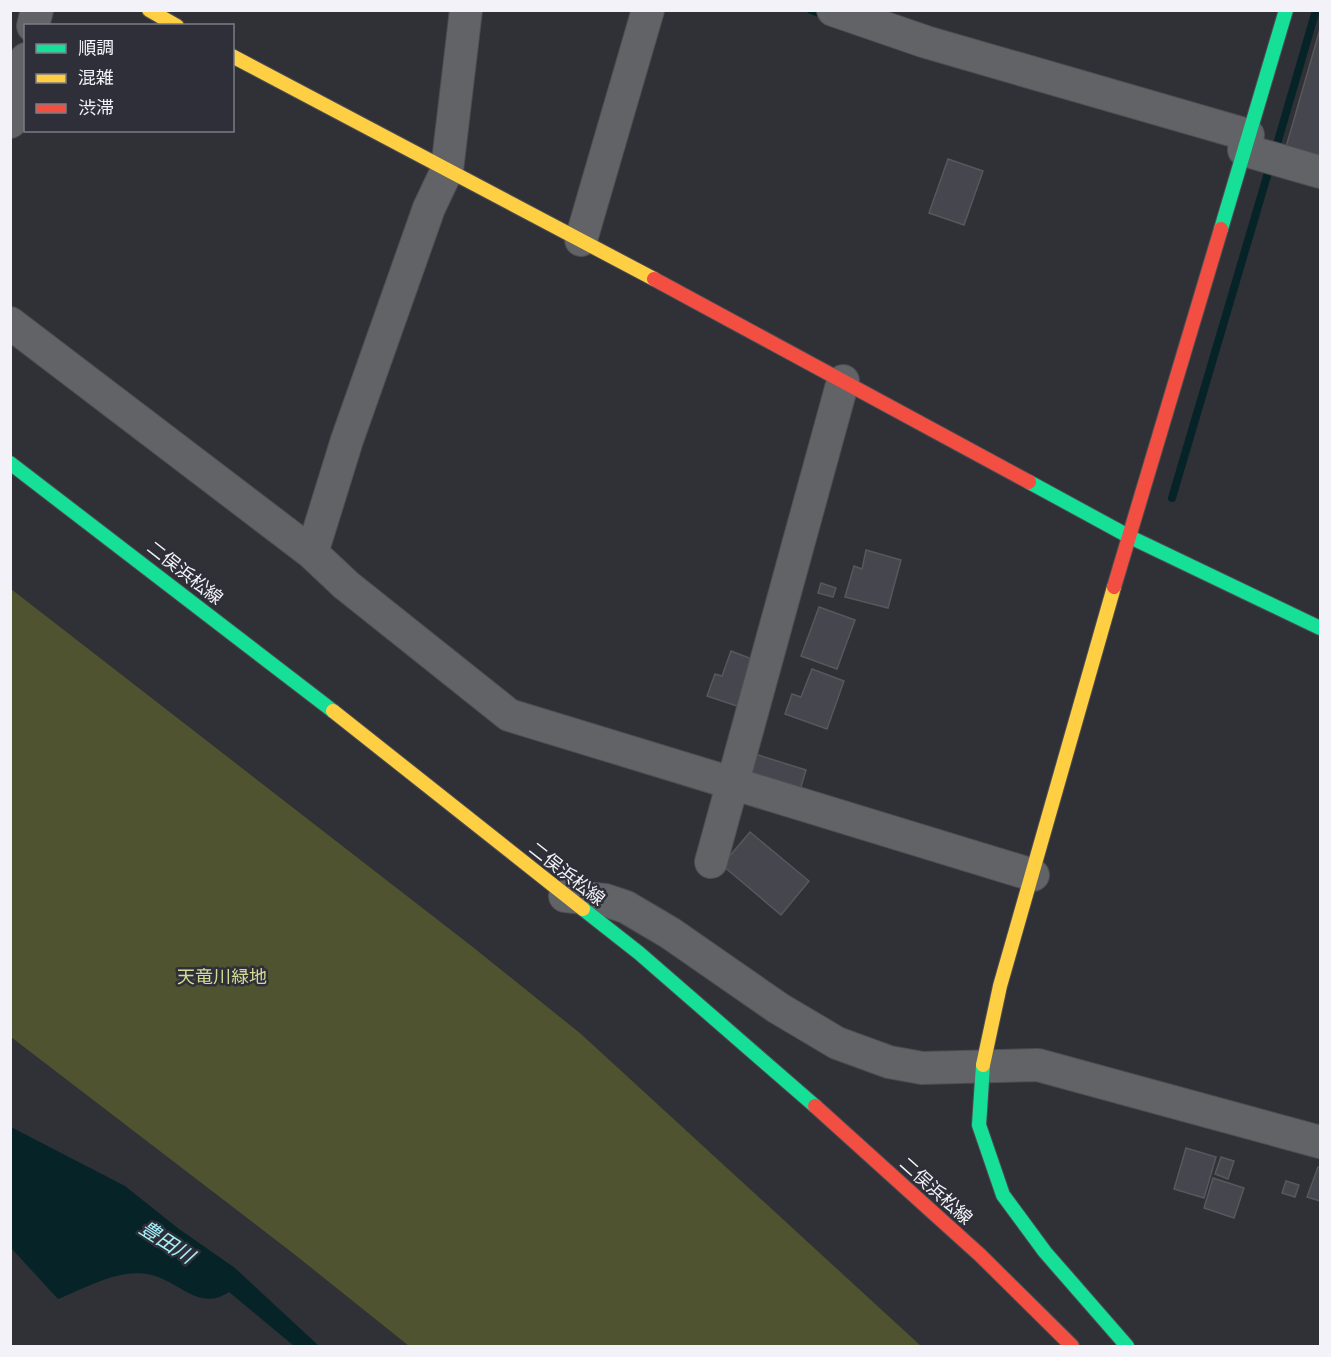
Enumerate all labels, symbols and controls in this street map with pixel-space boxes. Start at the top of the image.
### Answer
legend [24,24,234,132]
text: 順調 [78,37,114,59]
text: 混雑 [78,67,114,89]
text: 渋滞 [78,97,114,119]
street label: 二俣浜松線 [143,537,227,609]
street label: 二俣浜松線 [525,838,609,910]
park label: 天竜川緑地 [177,966,267,988]
street label: 二俣浜松線 [895,1153,977,1229]
water label: 豊田川 [135,1216,200,1269]

